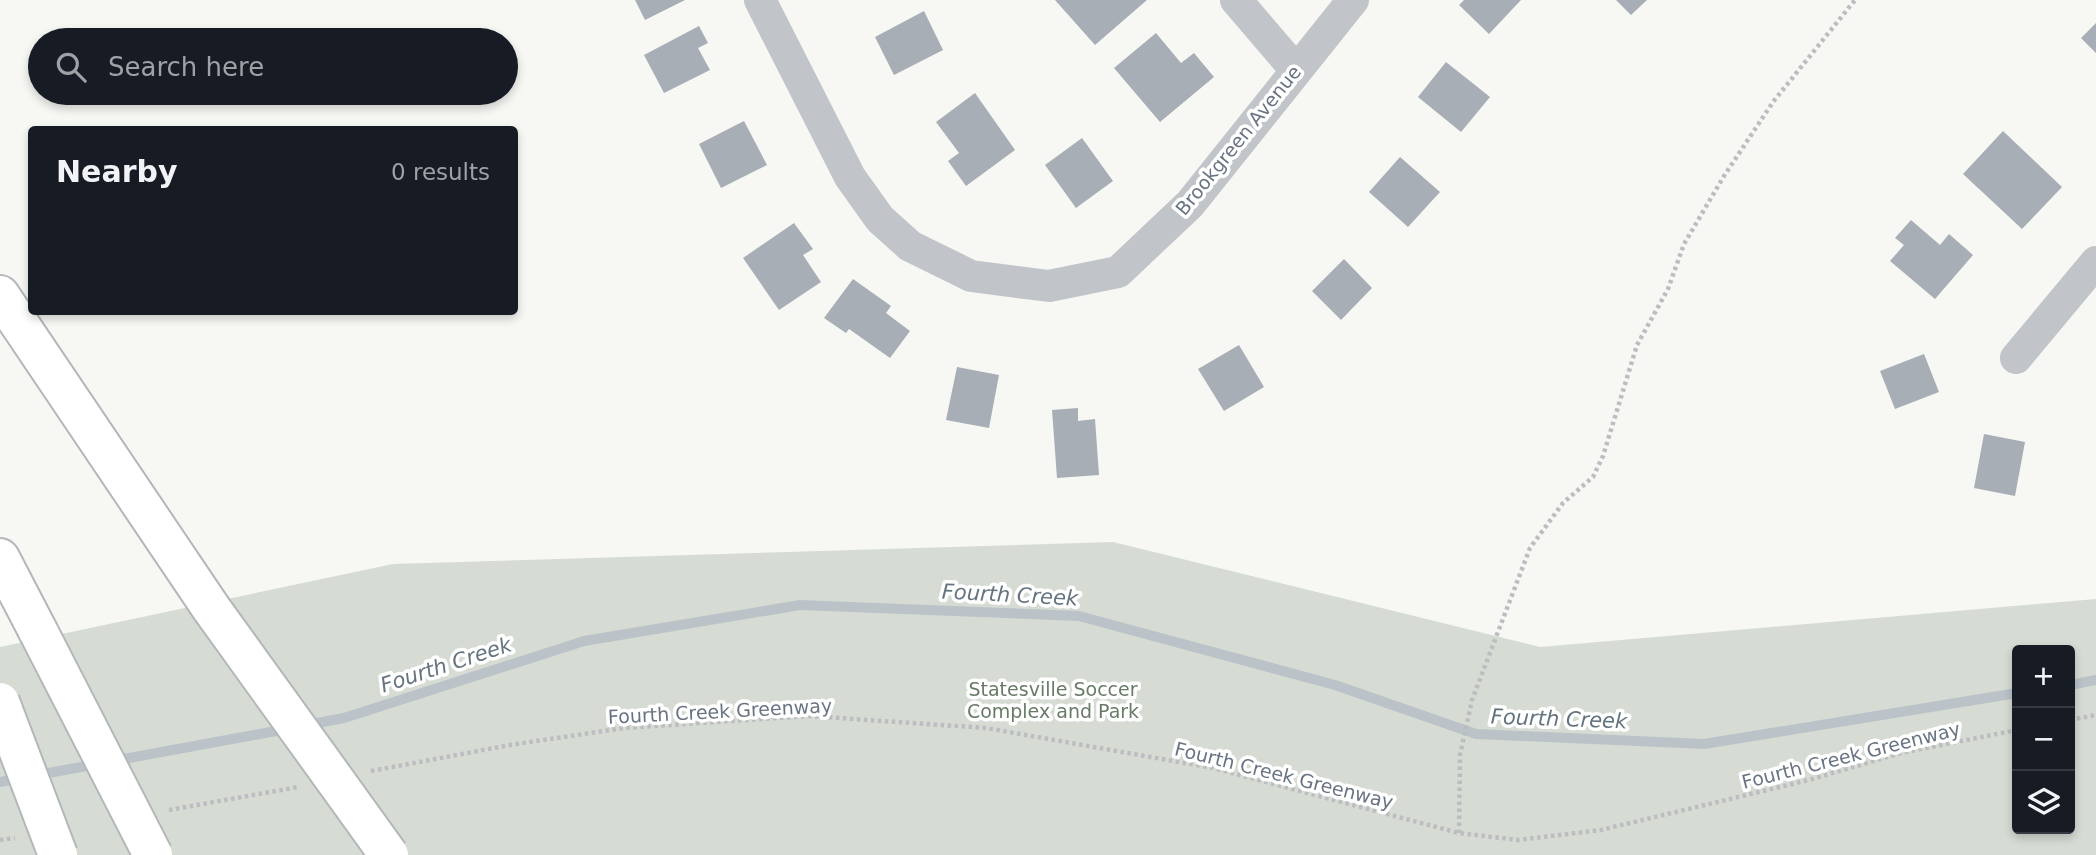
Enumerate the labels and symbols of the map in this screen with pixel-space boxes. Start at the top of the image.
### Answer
street label: Brookgreen Avenue [1171,61,1305,219]
water label: Fourth Creek [941,579,1080,611]
water label: Fourth Creek [377,632,515,697]
park label: Statesville Soccer Complex and Park [967,678,1139,722]
street label: Fourth Creek Greenway [607,694,833,728]
water label: Fourth Creek [1490,705,1628,733]
street label: Fourth Creek Greenway [1740,717,1962,793]
street label: Fourth Creek Greenway [1173,737,1395,813]

